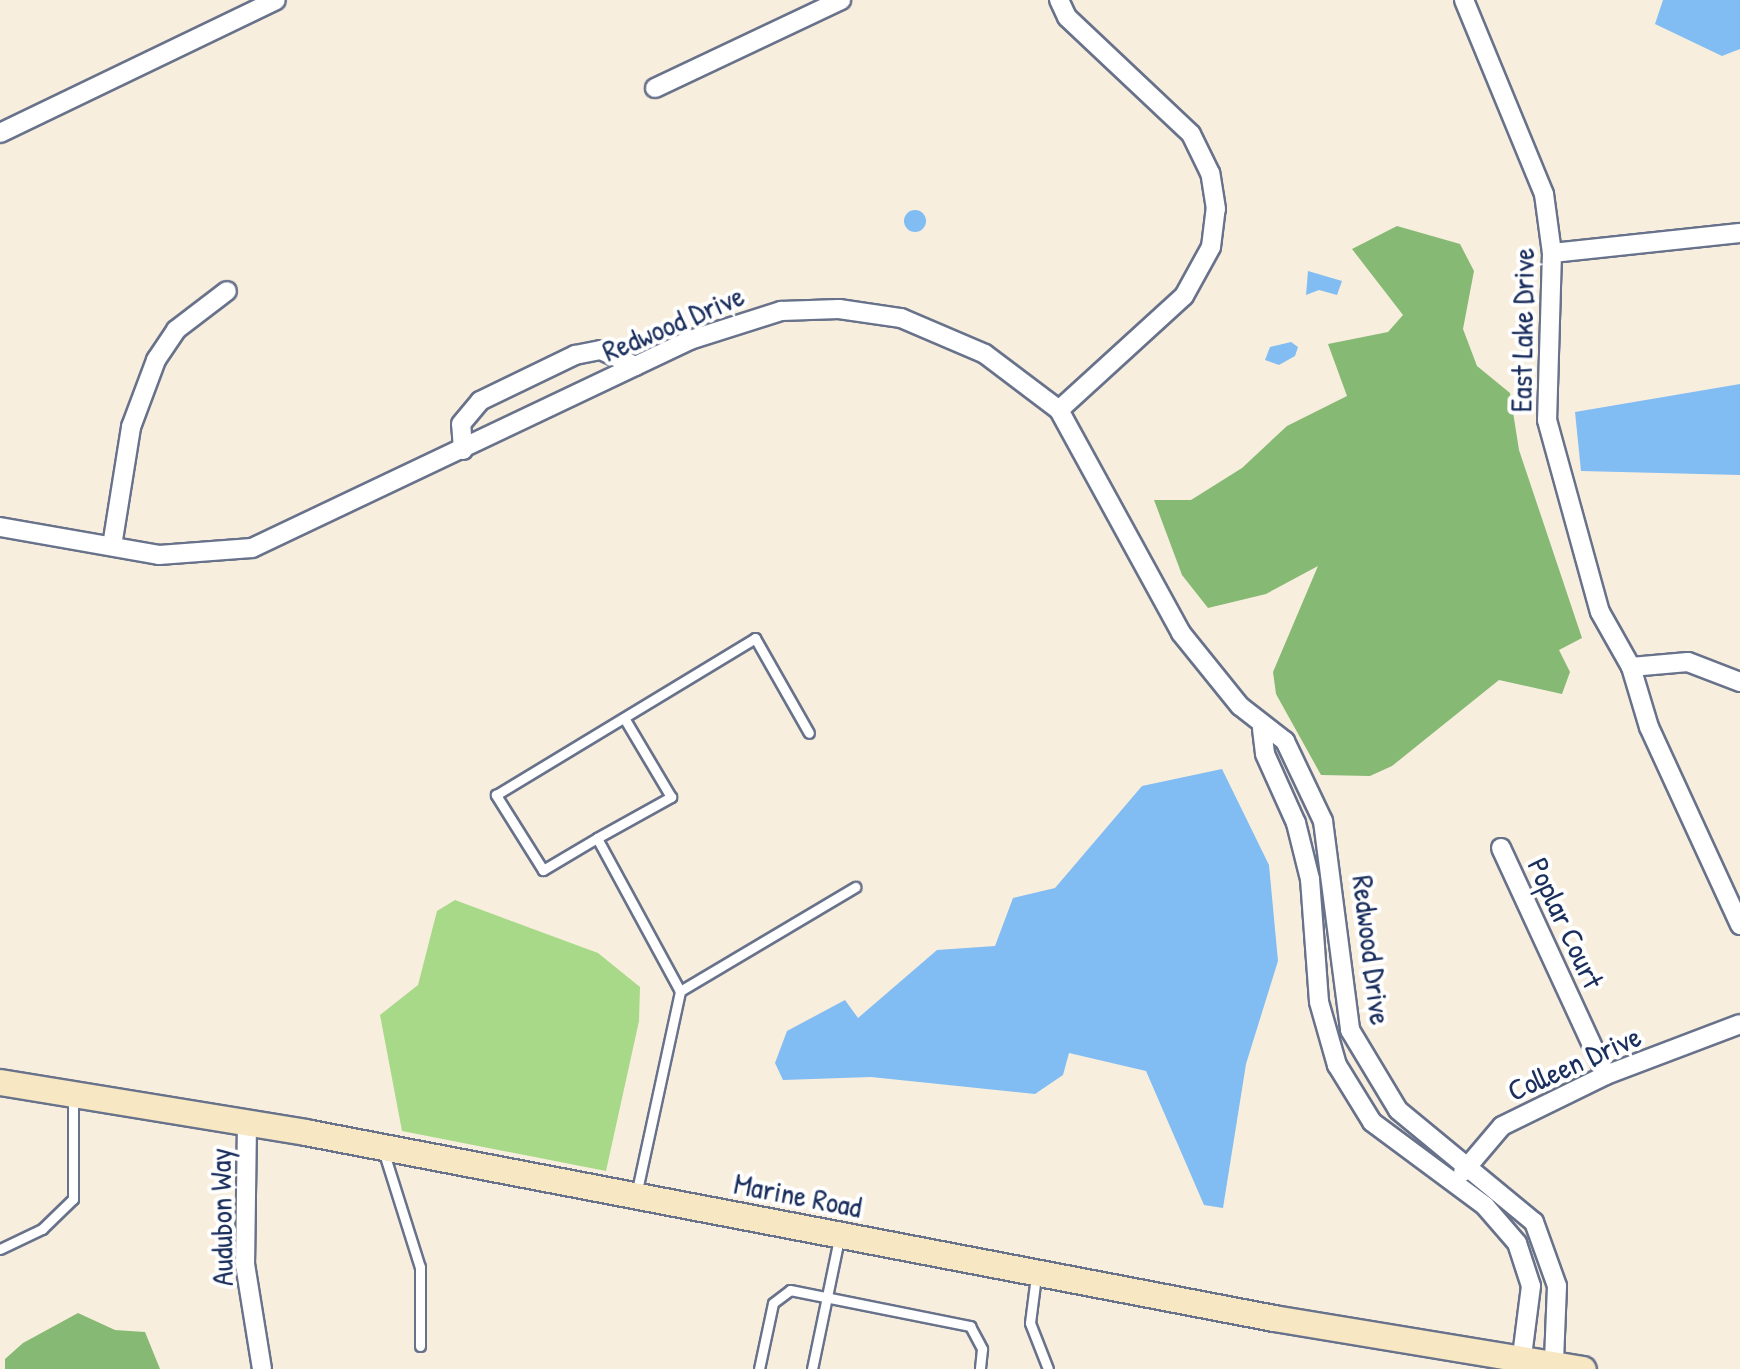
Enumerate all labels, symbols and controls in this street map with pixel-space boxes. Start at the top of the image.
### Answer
street label: East Lake Drive [1503,247,1541,413]
street label: Redwood Drive [597,277,749,369]
street label: Poplar Court [1520,852,1612,994]
street label: Redwood Drive [1345,873,1399,1027]
street label: Colleen Drive [1502,1018,1646,1108]
street label: Audubon Way [202,1148,240,1286]
street label: Marine Road [731,1165,865,1225]

